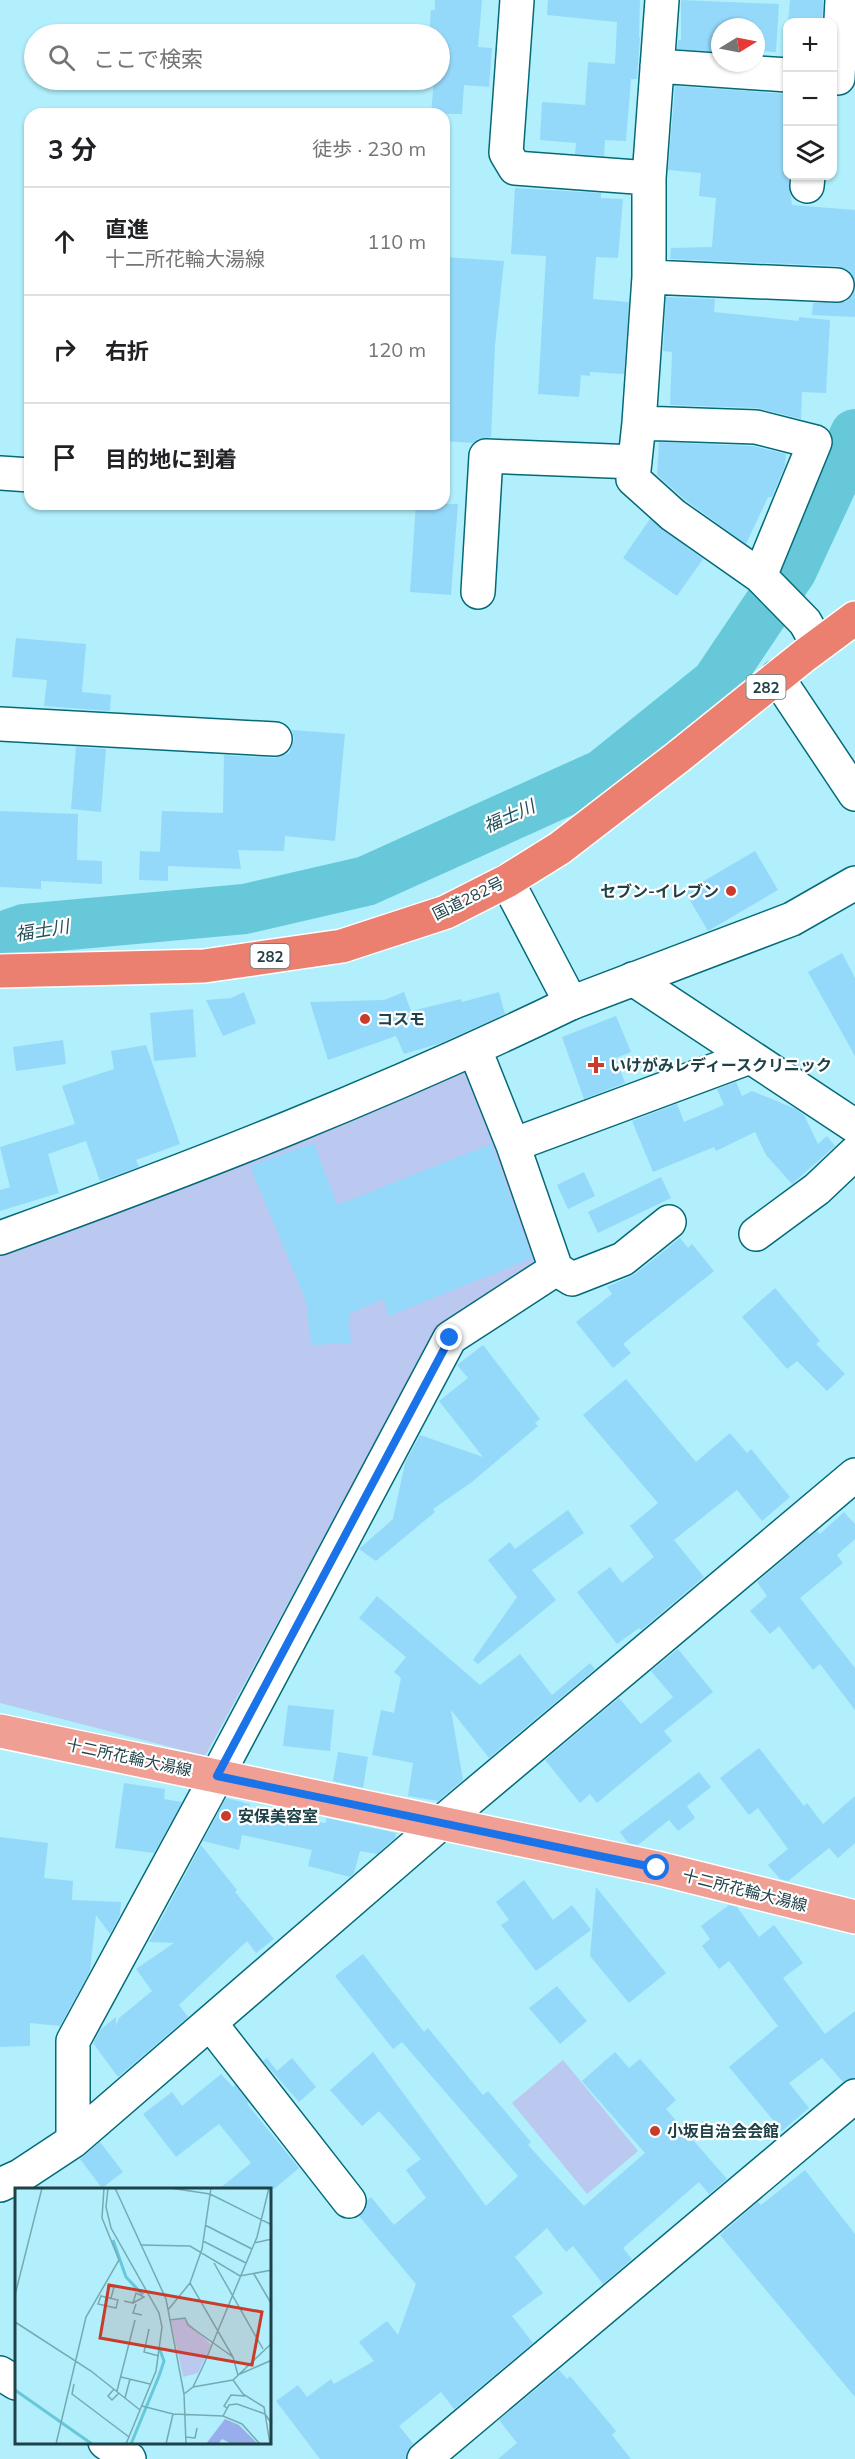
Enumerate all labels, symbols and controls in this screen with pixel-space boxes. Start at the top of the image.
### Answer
north arrow [711,18,765,72]
map controls [783,18,837,180]
button: + [783,18,837,72]
search box [24,24,450,90]
icon: search [45,41,78,74]
text: ここで検索 [93,45,203,73]
button: − [783,72,837,126]
button: layers [783,126,837,180]
text: 3 分 [48,133,97,166]
text: 徒歩 · 230 m [312,136,426,161]
text: 直進 [105,215,149,243]
icon: ahead [48,225,81,258]
text: 110 m [367,229,426,254]
text: 十二所花輪大湯線 [105,246,265,271]
icon: right [48,333,81,366]
text: 右折 [105,337,149,365]
text: 120 m [367,337,426,362]
icon: arrive [48,441,81,474]
text: 目的地に到着 [105,445,237,473]
road number: 282 [746,675,786,699]
water label: 福士川 [480,794,540,837]
street label: 国道282号 [429,872,507,924]
place label: セブン-イレブン [600,881,719,901]
marker: セブン-イレブン [724,884,738,898]
water label: 福士川 [14,914,72,946]
road number: 282 [250,944,290,968]
place label: コスモ [377,1009,425,1029]
marker: コスモ [358,1012,372,1026]
place label: いけがみレディースクリニック [610,1055,832,1075]
marker: いけがみレディースクリニック [587,1056,605,1074]
route end [436,1324,462,1350]
street label: 十二所花輪大湯線 [64,1734,194,1780]
place label: 安保美容室 [238,1806,318,1826]
marker: 安保美容室 [219,1809,233,1823]
route start [643,1854,669,1880]
street label: 十二所花輪大湯線 [680,1865,810,1915]
place label: 小坂自治会会館 [667,2121,779,2141]
marker: 小坂自治会会館 [648,2124,662,2138]
inset map [15,2188,272,2444]

